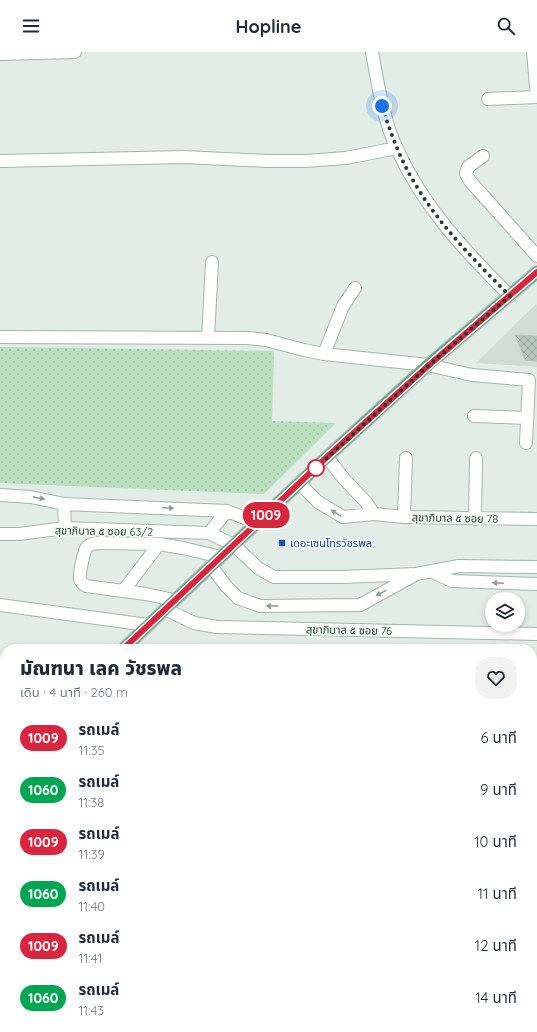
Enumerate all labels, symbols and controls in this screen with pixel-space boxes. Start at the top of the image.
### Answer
icon: menu [20,15,42,37]
text: Hopline [236,15,301,38]
icon: search [495,15,517,37]
your location [372,96,392,116]
unlabelled marker [307,459,325,477]
one-way arrow [33,496,45,502]
line badge: 1009 [238,502,294,528]
one-way arrow [162,504,174,511]
text: 1009 [251,506,281,524]
one-way arrow [330,509,342,516]
street label: สุขาภิบาล ๕ ซอย 78 [412,510,498,526]
street label: สุขาภิบาล ๕ ซอย 63/2 [55,523,153,539]
place label: เดอะเซนโทรวัชรพล [290,536,372,550]
marker: เดอะเซนโทรวัชรพล [277,538,287,548]
one-way arrow [491,580,504,586]
one-way arrow [376,590,387,596]
map controls [485,592,525,632]
button: layers [485,592,525,632]
one-way arrow [265,603,278,609]
street label: สุขาภิบาล ๕ ซอย 76 [306,622,392,638]
text: มัณฑนา เลค วัชรพล [20,656,182,680]
button: heart [475,657,517,699]
text: เดิน · 4 นาที · 260 m [20,684,128,700]
text: รถเมล์ [79,720,120,739]
text: 6 นาที [480,728,517,747]
text: 1009 [28,729,59,747]
text: 11:35 [79,742,105,758]
text: รถเมล์ [78,772,119,791]
text: 9 นาที [480,780,517,799]
text: 1060 [28,781,58,799]
text: 11:38 [78,794,104,810]
text: รถเมล์ [79,824,120,843]
text: 10 นาที [474,832,517,851]
text: 1009 [28,833,59,851]
text: 11:39 [79,846,105,862]
text: รถเมล์ [78,876,119,895]
text: 11 นาที [477,884,517,903]
text: 1060 [28,885,58,903]
text: 11:40 [78,898,105,914]
text: รถเมล์ [79,928,120,947]
text: 12 นาที [475,936,517,955]
text: 1009 [28,937,59,955]
text: 11:41 [79,950,102,966]
text: รถเมล์ [78,980,119,999]
text: 14 นาที [475,988,517,1007]
text: 1060 [28,989,58,1007]
text: 11:43 [78,1002,104,1018]

